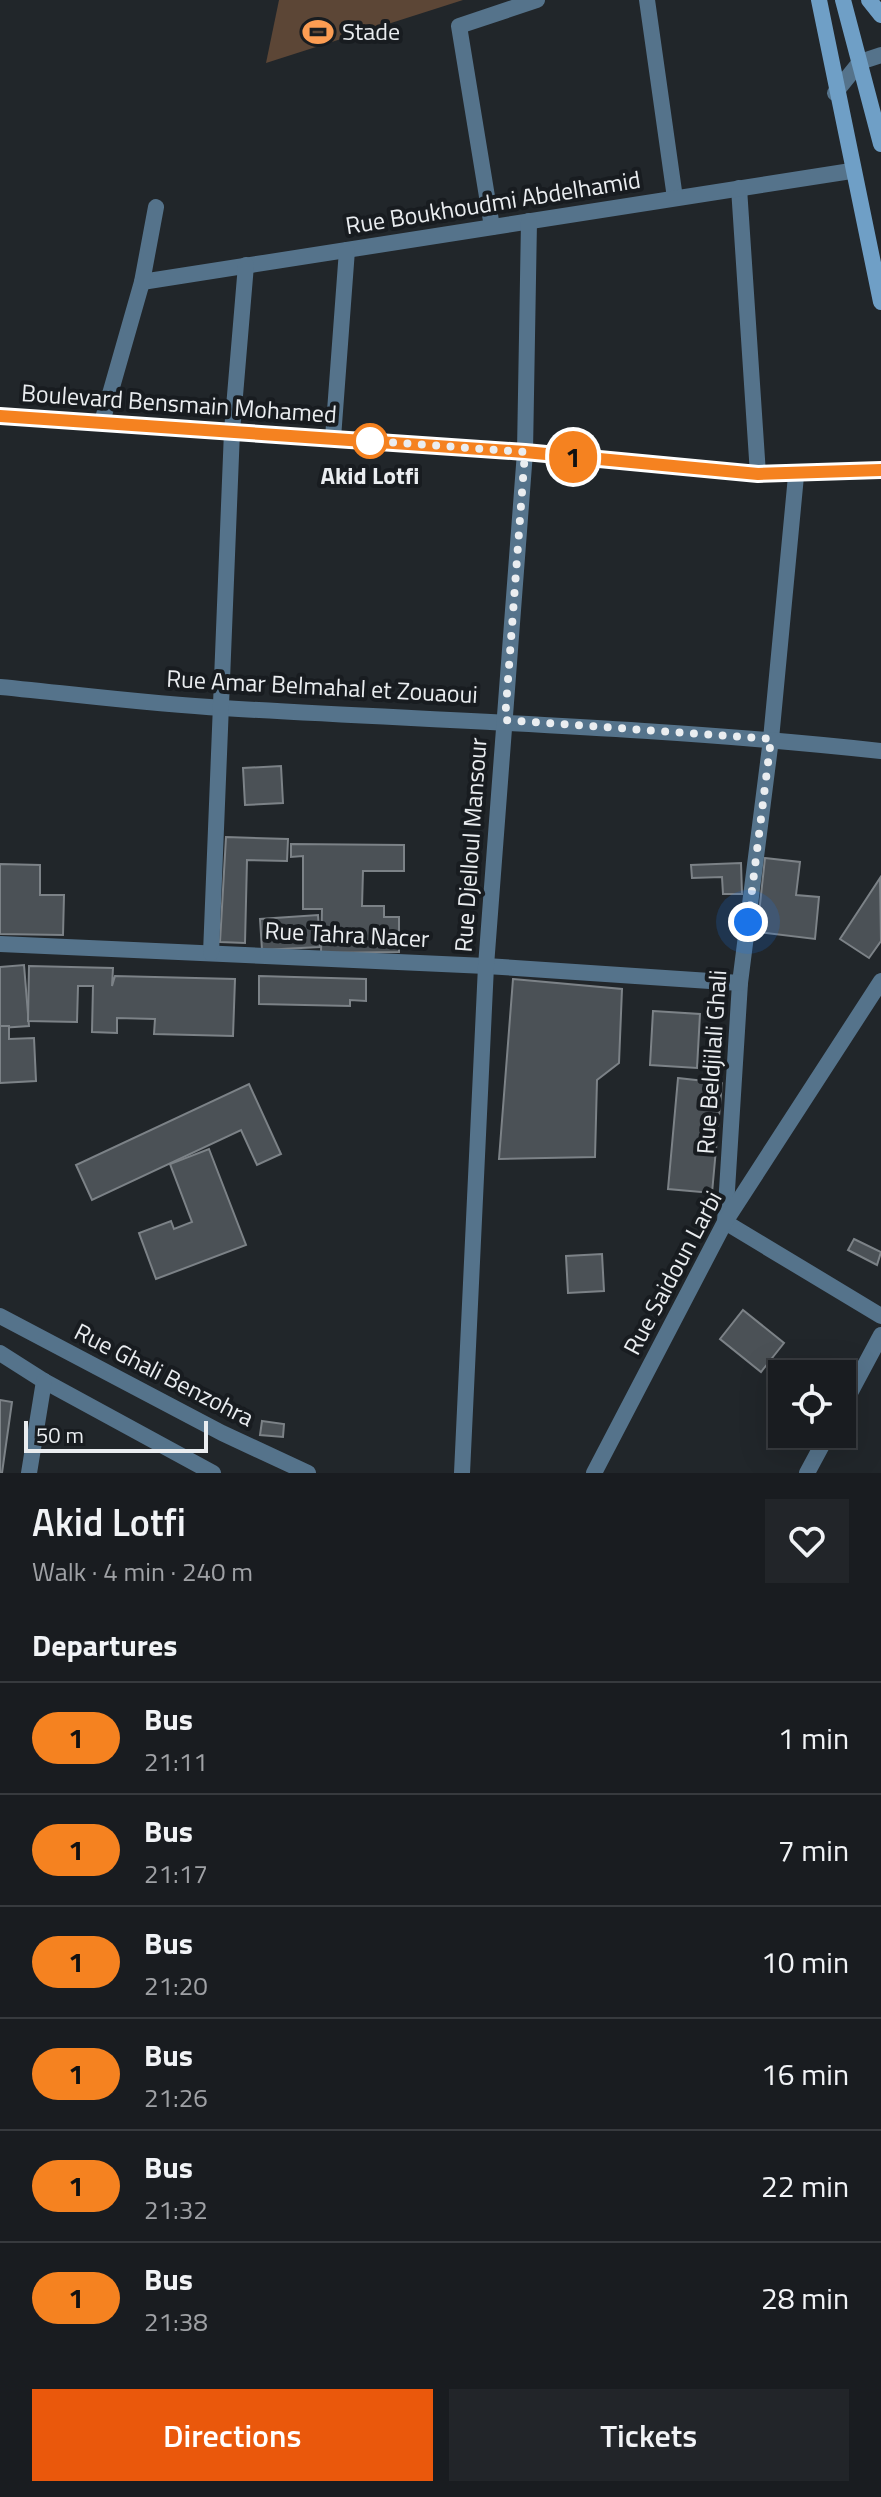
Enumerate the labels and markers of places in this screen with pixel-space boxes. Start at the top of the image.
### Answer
place label: Stade [342,13,400,49]
sports icon: Stade [301,15,335,49]
marker: Akid Lotfi [353,424,387,458]
place label: Akid Lotfi [320,457,420,493]

